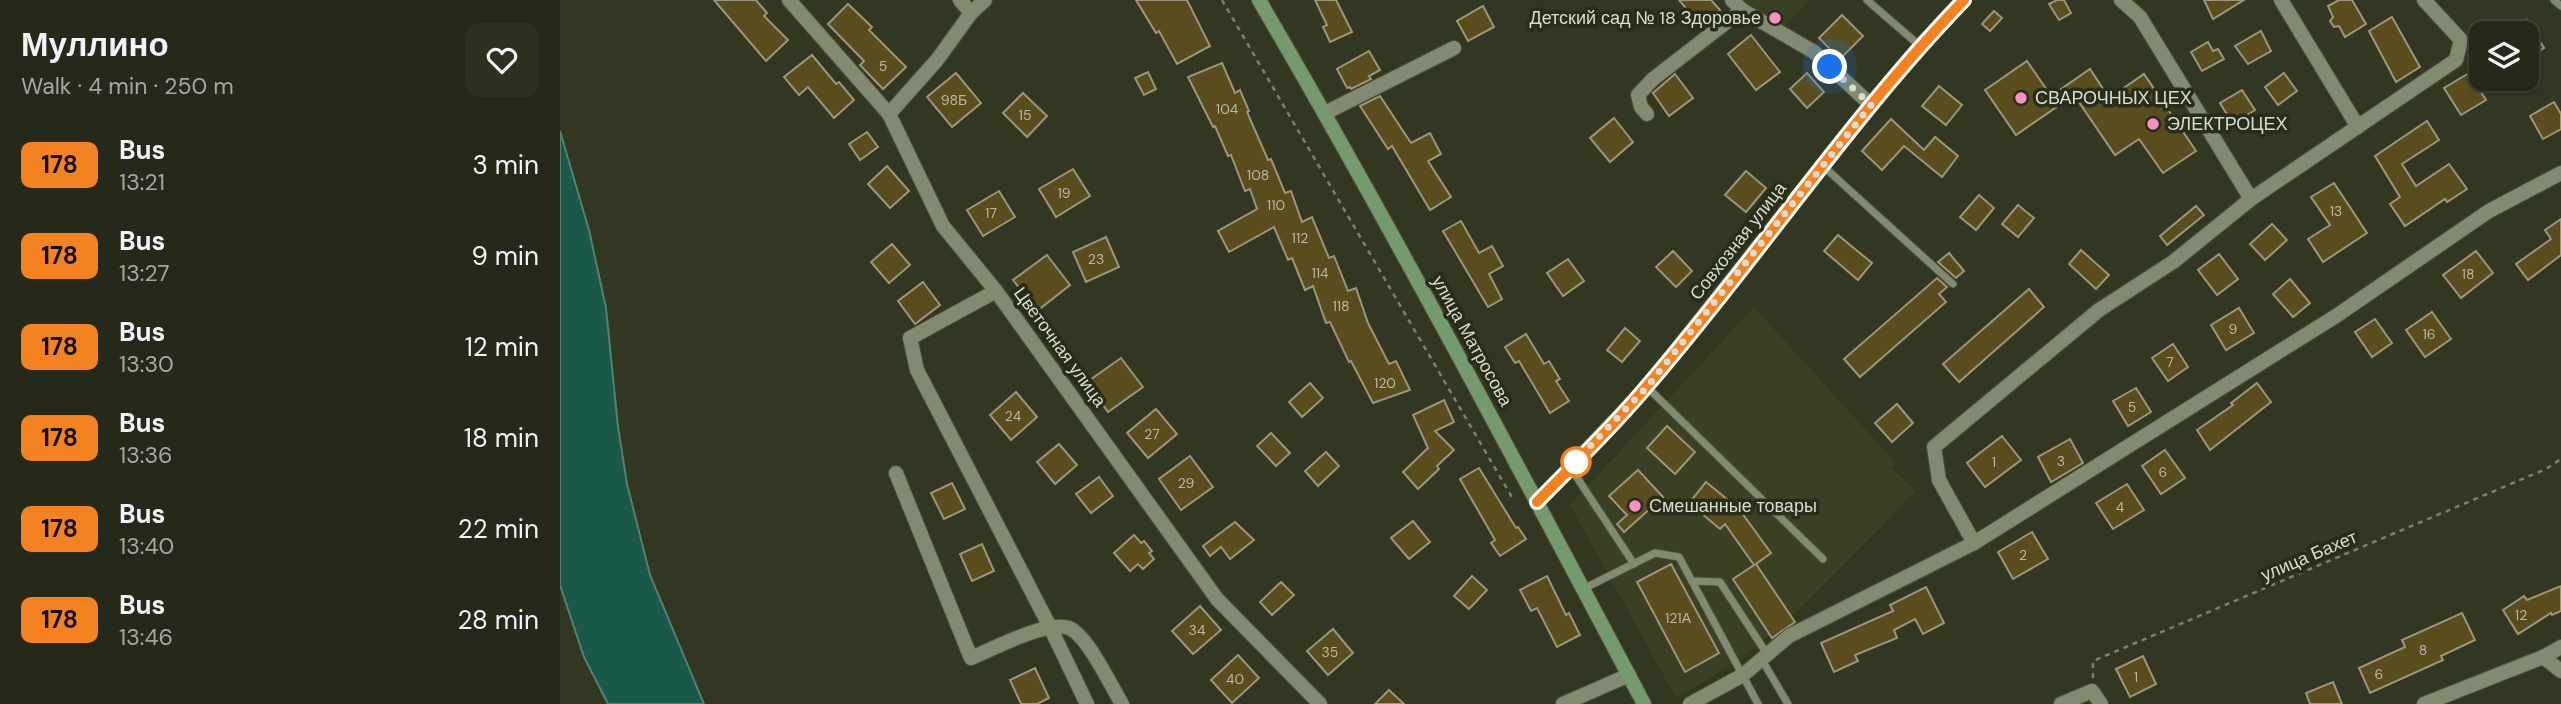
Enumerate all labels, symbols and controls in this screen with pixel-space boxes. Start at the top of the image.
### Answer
place label: Детский сад № 18 Здоровье [1529,6,1761,30]
marker: Детский сад № 18 Здоровье [1767,10,1783,26]
map controls [2469,21,2539,91]
button: layers [2469,21,2539,91]
text: Муллино [21,23,169,66]
button: heart [465,23,539,97]
your location [1812,49,1847,84]
house number: 5 [879,57,887,75]
text: Walk · 4 min · 250 m [21,71,234,101]
place label: СВАРОЧНЫХ ЦЕХ [2035,86,2192,110]
marker: СВАРОЧНЫХ ЦЕХ [2013,90,2029,106]
house number: 98Б [941,91,967,109]
house number: 104 [1216,100,1239,118]
house number: 15 [1019,106,1031,124]
place label: ЭЛЕКТРОЦЕХ [2167,112,2288,136]
marker: ЭЛЕКТРОЦЕХ [2145,116,2161,132]
text: Bus [119,133,165,167]
text: 3 min [472,148,539,182]
text: 178 [41,149,78,180]
house number: 108 [1247,166,1269,184]
text: 13:21 [119,167,165,197]
street label: Совхозная улица [1684,176,1792,305]
house number: 19 [1057,184,1071,202]
house number: 110 [1267,196,1285,214]
house number: 13 [2330,202,2342,220]
house number: 17 [985,204,997,222]
text: Bus [119,224,165,258]
house number: 112 [1292,229,1308,247]
text: 9 min [471,239,539,273]
text: 178 [41,240,78,271]
house number: 23 [1088,250,1104,268]
text: 13:27 [119,258,170,288]
house number: 114 [1311,264,1329,282]
house number: 18 [2462,265,2474,283]
street label: улица Матросова [1426,271,1518,411]
street label: Цветочная улица [1008,282,1112,413]
house number: 118 [1332,297,1350,315]
text: Bus [119,315,165,349]
house number: 9 [2229,320,2238,338]
house number: 16 [2422,325,2436,343]
text: 12 min [465,330,539,364]
text: 178 [41,331,78,362]
text: 13:30 [119,349,174,379]
house number: 7 [2166,353,2174,371]
house number: 120 [1374,374,1396,392]
house number: 5 [2128,398,2136,416]
text: Bus [119,406,165,440]
house number: 24 [1005,407,1022,425]
text: 18 min [464,421,539,455]
text: 178 [41,422,78,453]
house number: 27 [1144,425,1160,443]
text: 13:36 [119,440,172,470]
unlabelled marker [1561,447,1591,477]
house number: 3 [2057,452,2065,470]
house number: 1 [1992,453,1996,471]
house number: 6 [2159,463,2167,481]
house number: 29 [1178,474,1195,492]
place label: Смешанные товары [1649,494,1817,518]
text: Bus [119,497,165,531]
marker: Смешанные товары [1627,498,1643,514]
house number: 4 [2116,498,2125,516]
text: 22 min [458,512,539,546]
text: 178 [41,513,78,544]
street label: улица Бахет [2257,525,2361,587]
text: 13:40 [119,531,174,561]
house number: 2 [2019,546,2027,564]
text: Bus [119,588,165,622]
text: 28 min [457,603,539,637]
text: 178 [41,604,78,635]
house number: 12 [2515,606,2527,624]
house number: 121А [1665,609,1692,627]
house number: 34 [1189,621,1206,639]
text: 13:46 [119,622,173,652]
house number: 8 [2419,641,2427,659]
house number: 35 [1322,643,1338,661]
house number: 6 [2375,665,2383,683]
house number: 1 [2134,668,2138,686]
house number: 40 [1226,670,1244,688]

